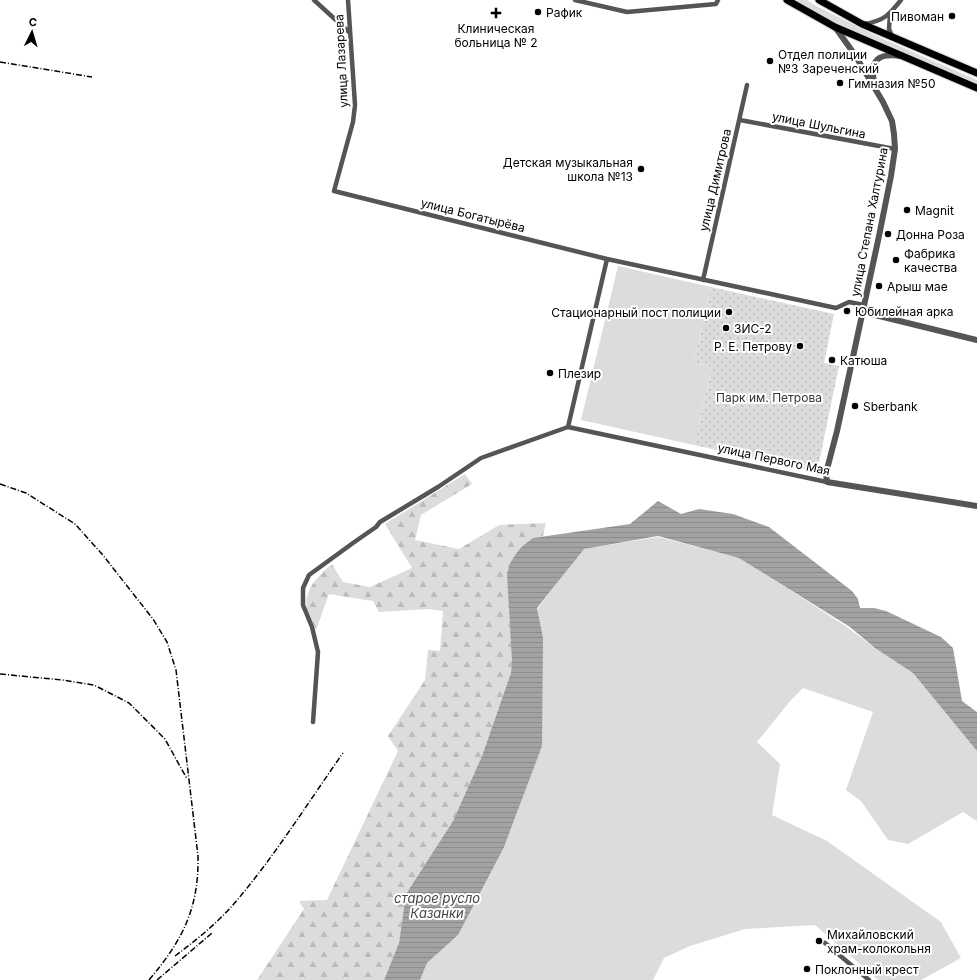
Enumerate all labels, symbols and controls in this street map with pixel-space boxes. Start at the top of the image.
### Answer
place label: Рафик [546,5,583,20]
marker: Клиническая больница № 2 [490,7,502,19]
marker: Рафик [533,7,543,17]
place label: Пивоман [891,9,944,24]
marker: Пивоман [947,11,957,21]
north arrow [12,12,52,52]
street label: улица Лазарева [331,14,351,108]
text: С [28,15,38,29]
place label: Клиническая больница № 2 [454,21,538,50]
place label: Отдел полиции №3 Зареченский [778,47,879,76]
marker: Отдел полиции №3 Зареченский [765,56,775,66]
place label: Гимназия №50 [848,76,935,91]
marker: Гимназия №50 [835,78,845,88]
street label: улица Шульгина [771,109,867,141]
street label: улица Димитрова [696,127,734,233]
street label: улица Степана Халтурина [847,146,891,298]
place label: Детская музыкальная школа №13 [503,155,633,184]
marker: Детская музыкальная школа №13 [636,164,646,174]
street label: улица Богатырёва [419,195,527,235]
place label: Magnit [915,203,954,218]
marker: Magnit [902,205,912,215]
place label: Донна Роза [896,227,965,242]
marker: Донна Роза [883,229,893,239]
place label: Фабрика качества [904,246,957,275]
marker: Фабрика качества [891,255,901,265]
place label: Арыш мае [887,279,948,294]
marker: Арыш мае [874,281,884,291]
place label: Юбилейная арка [855,304,954,319]
place label: Стационарный пост полиции [551,305,721,320]
marker: Юбилейная арка [842,306,852,316]
marker: Стационарный пост полиции [724,307,734,317]
place label: ЗИС-2 [734,321,772,336]
marker: ЗИС-2 [721,323,731,333]
place label: Р. Е. Петрову [714,339,792,354]
marker: Р. Е. Петрову [795,341,805,351]
place label: Катюша [840,353,887,368]
marker: Катюша [827,355,837,365]
place label: Плезир [558,366,601,381]
marker: Плезир [545,368,555,378]
park label: Парк им. Петрова [716,390,822,405]
place label: Sberbank [863,399,918,414]
marker: Sberbank [850,401,860,411]
street label: улица Первого Мая [716,440,832,478]
water label: старое русло Казанки [394,890,480,921]
place label: Михайловский храм-колокольня [827,927,931,956]
marker: Михайловский храм-колокольня [814,936,824,946]
place label: Поклонный крест [815,962,919,977]
marker: Поклонный крест [802,964,812,974]

